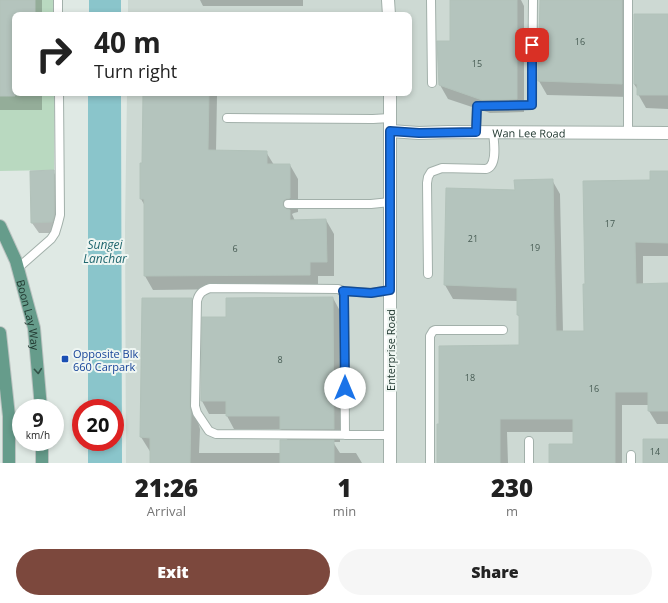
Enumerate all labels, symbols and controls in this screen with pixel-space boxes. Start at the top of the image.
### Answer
text: 40 m [94,23,161,61]
icon: right [28,28,80,80]
pin [515,28,549,62]
icon: arrive [521,34,543,56]
house number: 16 [575,35,585,48]
house number: 15 [472,57,482,70]
text: Turn right [94,59,177,83]
street label: Wan Lee Road [492,125,566,140]
house number: 17 [605,217,615,230]
house number: 21 [468,232,478,245]
water label: Sungei Lanchar [83,236,128,267]
house number: 19 [530,241,540,254]
house number: 6 [232,242,238,255]
street label: Boon Lay Way [14,278,43,351]
street label: Enterprise Road [383,309,398,391]
place label: Opposite Blk 660 Carpark [73,346,138,374]
house number: 8 [277,353,283,366]
marker: Opposite Blk 660 Carpark [60,354,70,364]
position arrow [324,367,366,409]
one-way arrow [33,368,42,374]
house number: 18 [465,371,475,384]
house number: 16 [589,382,599,395]
speed limit sign: 20 [72,399,124,451]
text: 9 [32,406,44,433]
text: km/h [26,428,50,442]
house number: 14 [650,445,660,458]
text: 21:26 [135,471,198,504]
text: 1 [337,471,352,504]
text: 230 [491,471,533,504]
text: Arrival [147,502,186,520]
text: min [333,502,356,520]
text: m [506,502,518,520]
button: Exit [16,549,330,595]
button: Share [338,549,652,595]

